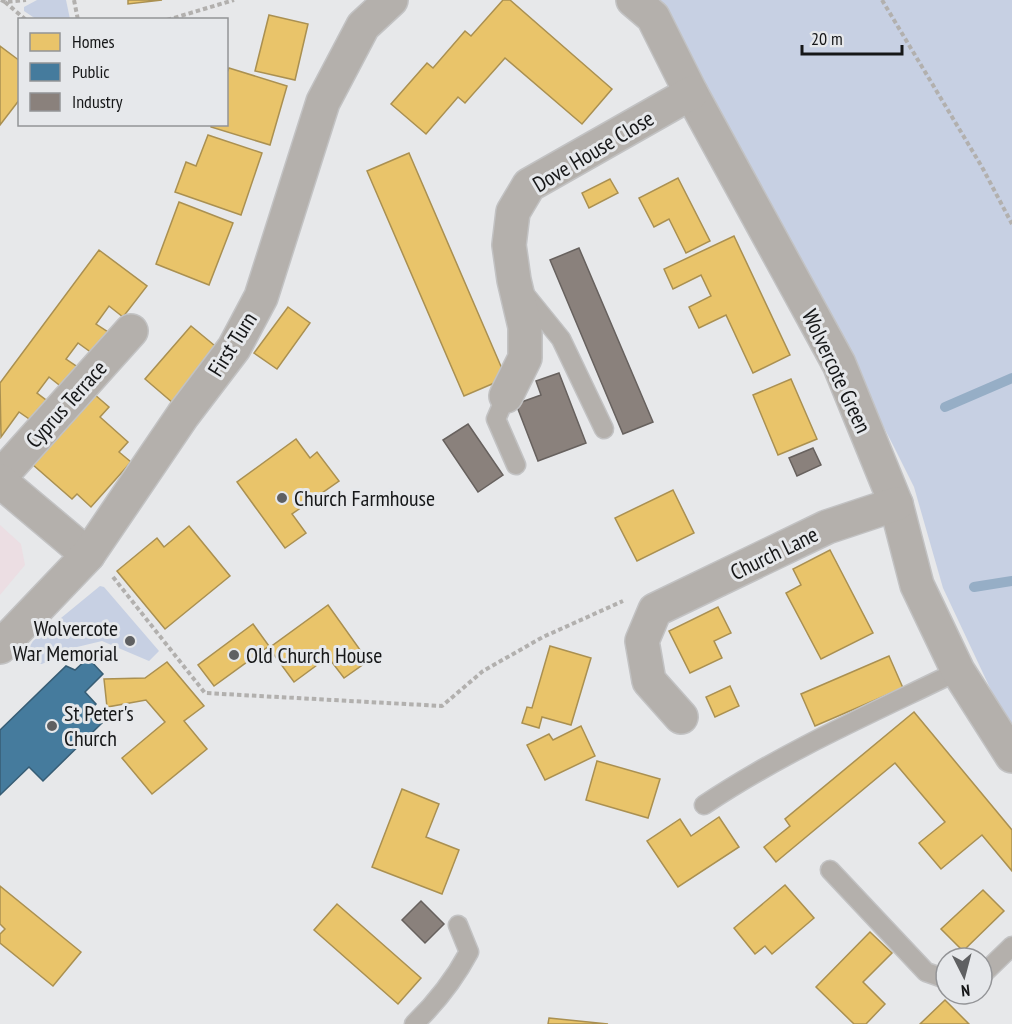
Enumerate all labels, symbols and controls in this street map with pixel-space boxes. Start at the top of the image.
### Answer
legend [18,18,228,126]
scale bar [802,18,902,56]
text: 20 m [811,27,843,50]
text: Homes [72,30,115,53]
text: Public [72,60,110,83]
text: Industry [72,90,123,113]
street label: Dove House Close [527,104,659,198]
street label: Wolvercote Green [796,305,878,437]
street label: First Turn [201,307,263,381]
street label: Cyprus Terrace [19,354,113,454]
place label: Church Farmhouse [294,484,435,512]
marker: Church Farmhouse [275,491,289,505]
street label: Church Lane [726,520,822,586]
place label: Wolvercote War Memorial [13,614,119,667]
marker: Wolvercote War Memorial [123,634,137,648]
place label: Old Church House [246,641,382,669]
marker: Old Church House [227,648,241,662]
place label: St Peter's Church [64,699,134,752]
marker: St Peter's Church [45,719,59,733]
north arrow [934,946,994,1006]
text: N [960,981,971,1001]

